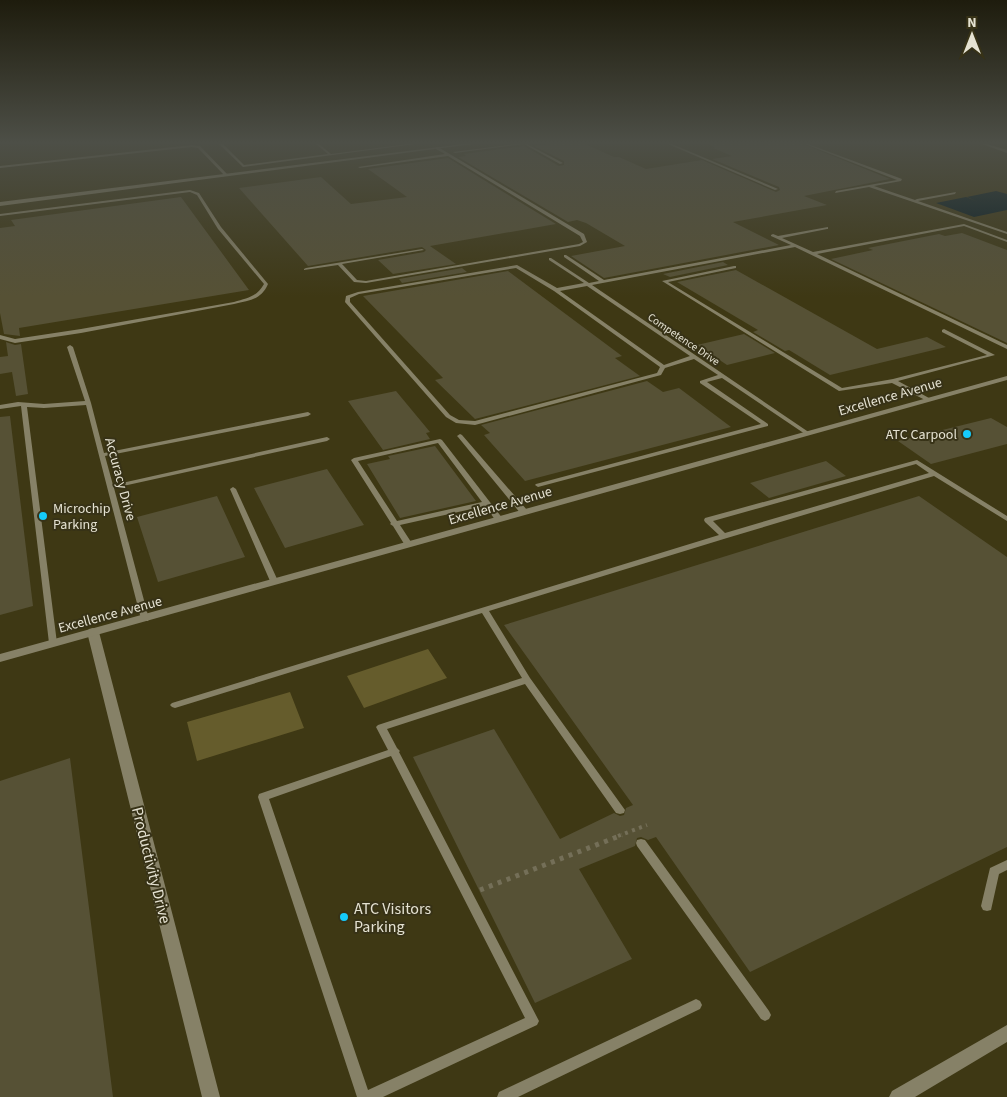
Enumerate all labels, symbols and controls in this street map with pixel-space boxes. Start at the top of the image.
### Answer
north arrow [947,10,997,60]
text: N [967,13,977,33]
street label: Competence Drive [645,310,723,369]
street label: Excellence Avenue [836,373,944,421]
place label: ATC Carpool [886,425,957,445]
marker: ATC Carpool [961,428,973,440]
street label: Accuracy Drive [99,435,141,523]
street label: Excellence Avenue [446,482,554,530]
place label: Microchip Parking [53,499,111,535]
marker: Microchip Parking [37,510,49,522]
street label: Excellence Avenue [56,591,164,638]
street label: Productivity Drive [126,805,176,926]
place label: ATC Visitors Parking [354,898,432,938]
marker: ATC Visitors Parking [338,911,350,923]

